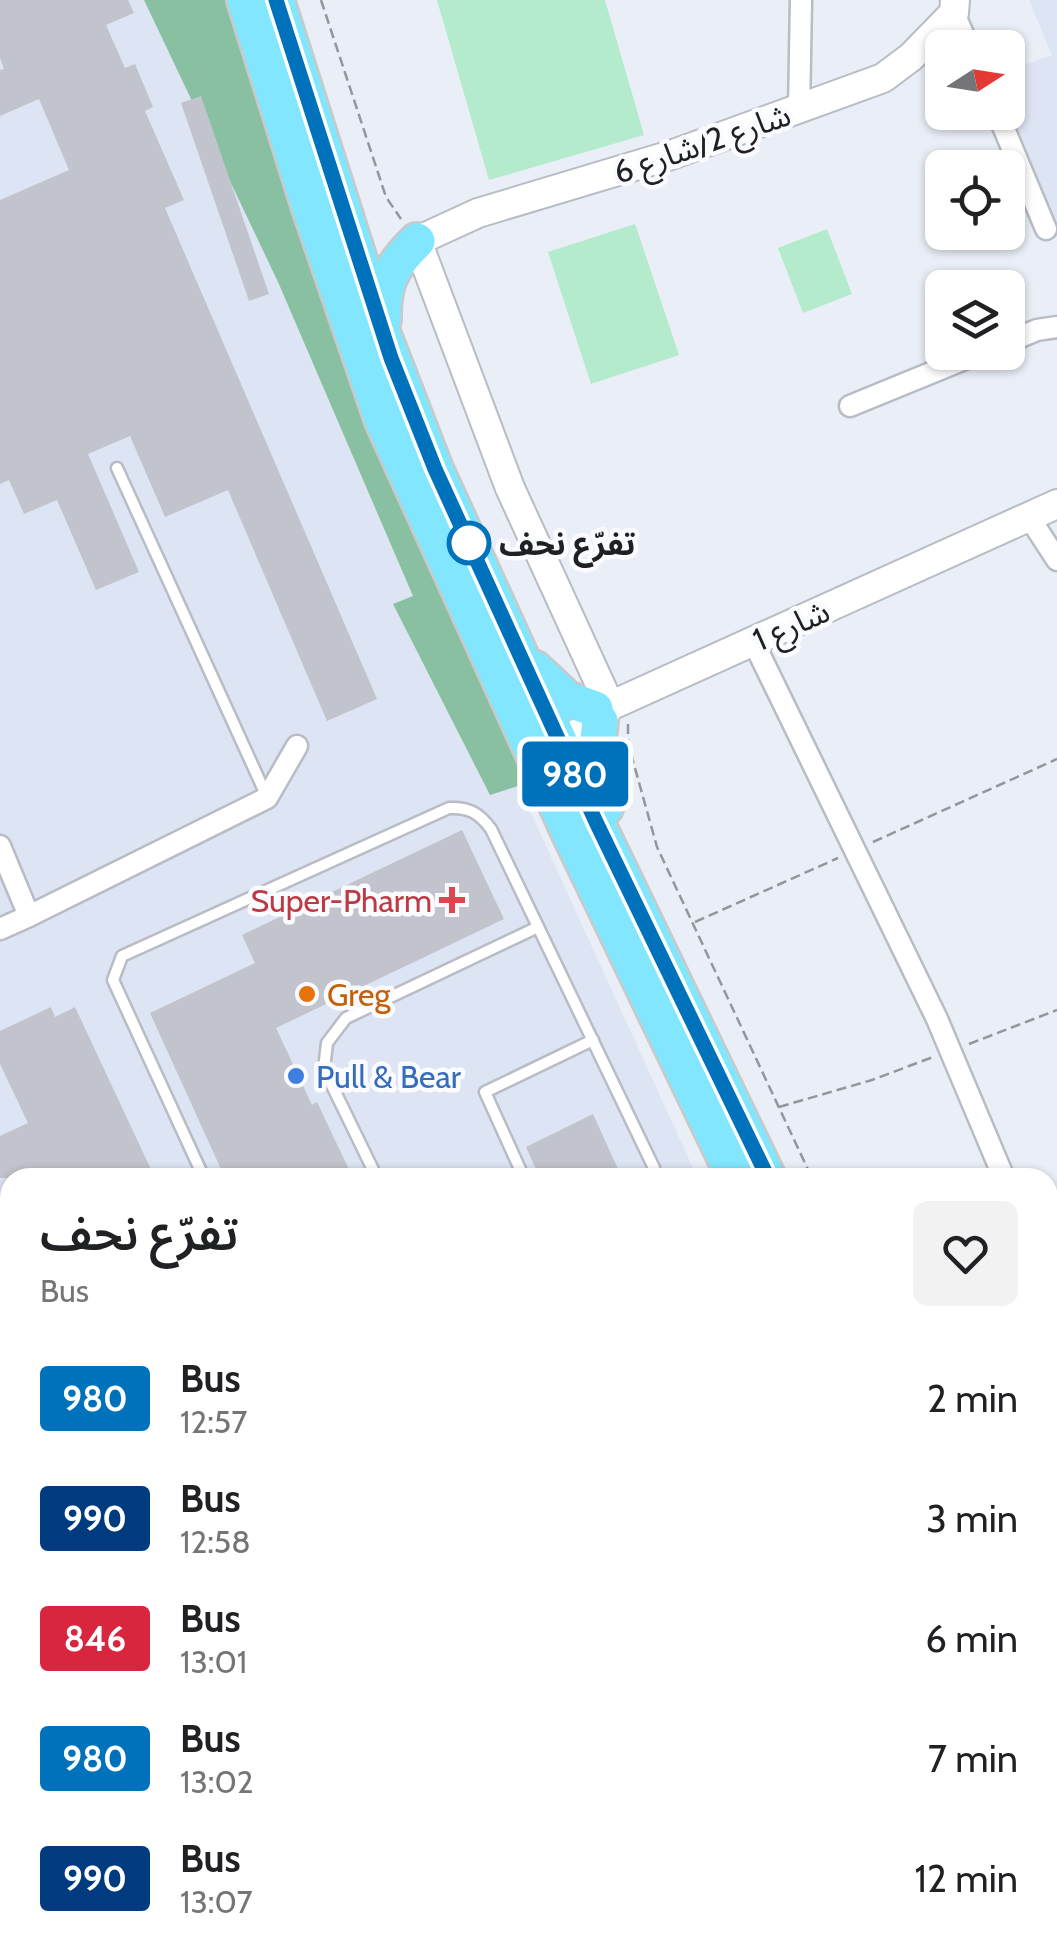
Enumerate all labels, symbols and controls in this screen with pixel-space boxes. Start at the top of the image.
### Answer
north arrow [925,30,1025,130]
map controls [925,30,1025,370]
street label: شارع 2/شارع 6 [608,95,797,196]
button: locate [925,150,1025,250]
button: layers [925,270,1025,370]
marker: تفرّع نحف [448,522,490,564]
place label: تفرّع نحف [499,524,636,568]
street label: شارع 1 [747,591,838,664]
line badge: 980 [518,742,632,806]
text: 980 [542,753,608,796]
place label: Super-Pharm [251,881,432,920]
marker: Super-Pharm [441,889,463,911]
place label: Greg [327,975,391,1014]
marker: Greg [296,983,318,1005]
place label: Pull & Bear [316,1057,462,1096]
marker: Pull & Bear [285,1065,307,1087]
button: heart [913,1201,1018,1306]
text: تفرّع نحف [40,1204,239,1262]
text: Bus [40,1271,89,1310]
text: Bus [180,1355,241,1402]
text: 2 min [927,1375,1018,1422]
text: 980 [62,1377,128,1420]
text: 12:57 [180,1402,247,1441]
text: Bus [180,1475,241,1522]
text: 3 min [926,1495,1018,1542]
text: 990 [63,1497,127,1540]
text: 12:58 [180,1522,251,1561]
text: Bus [180,1595,241,1642]
text: 6 min [925,1615,1018,1662]
text: 846 [64,1617,126,1660]
text: 13:01 [180,1642,247,1681]
text: Bus [180,1715,241,1762]
text: 7 min [928,1735,1018,1782]
text: 980 [62,1737,128,1780]
text: 13:02 [180,1762,254,1801]
text: Bus [180,1835,241,1882]
text: 12 min [915,1855,1018,1902]
text: 990 [63,1857,127,1900]
text: 13:07 [180,1882,252,1921]

